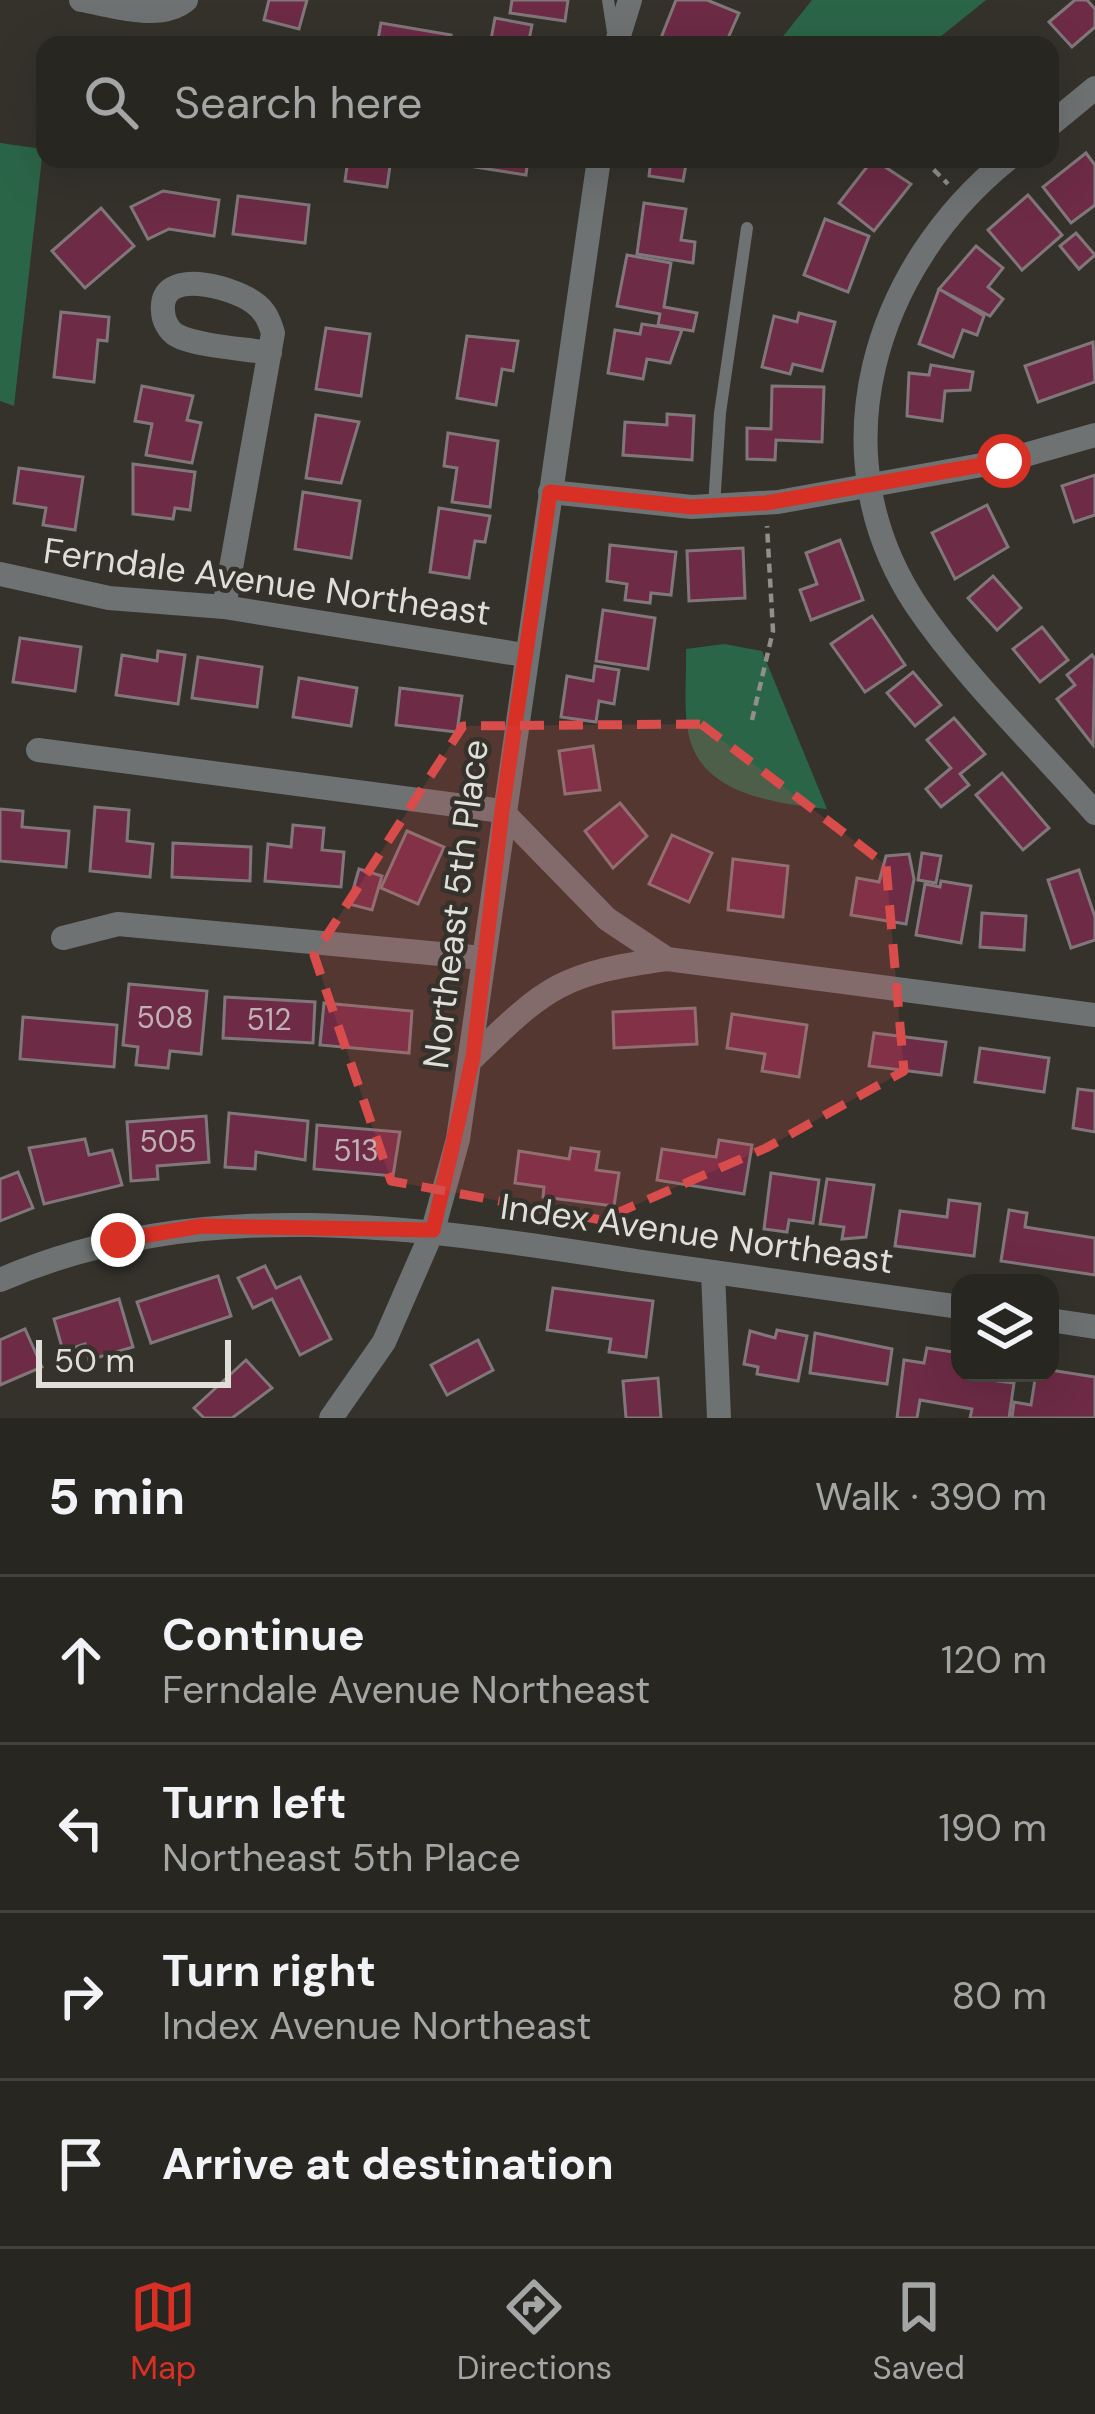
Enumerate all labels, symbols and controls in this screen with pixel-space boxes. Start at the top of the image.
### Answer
search box [36,36,1059,168]
icon: search [78,69,144,135]
text: Search here [174,73,422,132]
route start [977,434,1031,488]
street label: Ferndale Avenue Northeast [40,527,493,636]
street label: Northeast 5th Place [412,737,499,1071]
house number: 508 [136,998,194,1037]
house number: 512 [247,1000,291,1039]
house number: 505 [139,1122,197,1161]
house number: 513 [333,1131,379,1170]
street label: Index Avenue Northeast [497,1183,896,1284]
route end [91,1213,145,1267]
map controls [951,1274,1059,1382]
button: layers [951,1274,1059,1382]
scale bar [36,1334,231,1387]
text: 50 m [54,1339,135,1382]
text: 5 min [48,1463,185,1530]
text: Walk · 390 m [815,1471,1047,1522]
text: Continue [162,1605,365,1664]
icon: ahead [48,1627,114,1693]
text: 120 m [941,1634,1047,1685]
text: Ferndale Avenue Northeast [162,1664,650,1715]
text: Turn left [162,1773,346,1832]
icon: left [48,1795,114,1861]
text: 190 m [939,1802,1047,1853]
text: Northeast 5th Place [162,1832,521,1883]
text: Turn right [162,1941,376,2000]
icon: right [48,1963,114,2029]
text: 80 m [951,1970,1047,2021]
text: Index Avenue Northeast [162,2000,591,2051]
icon: arrive [48,2131,114,2197]
text: Arrive at destination [162,2134,614,2193]
tab: Map [130,2274,197,2389]
tab: Directions [457,2274,612,2389]
tab: Saved [872,2274,965,2389]

